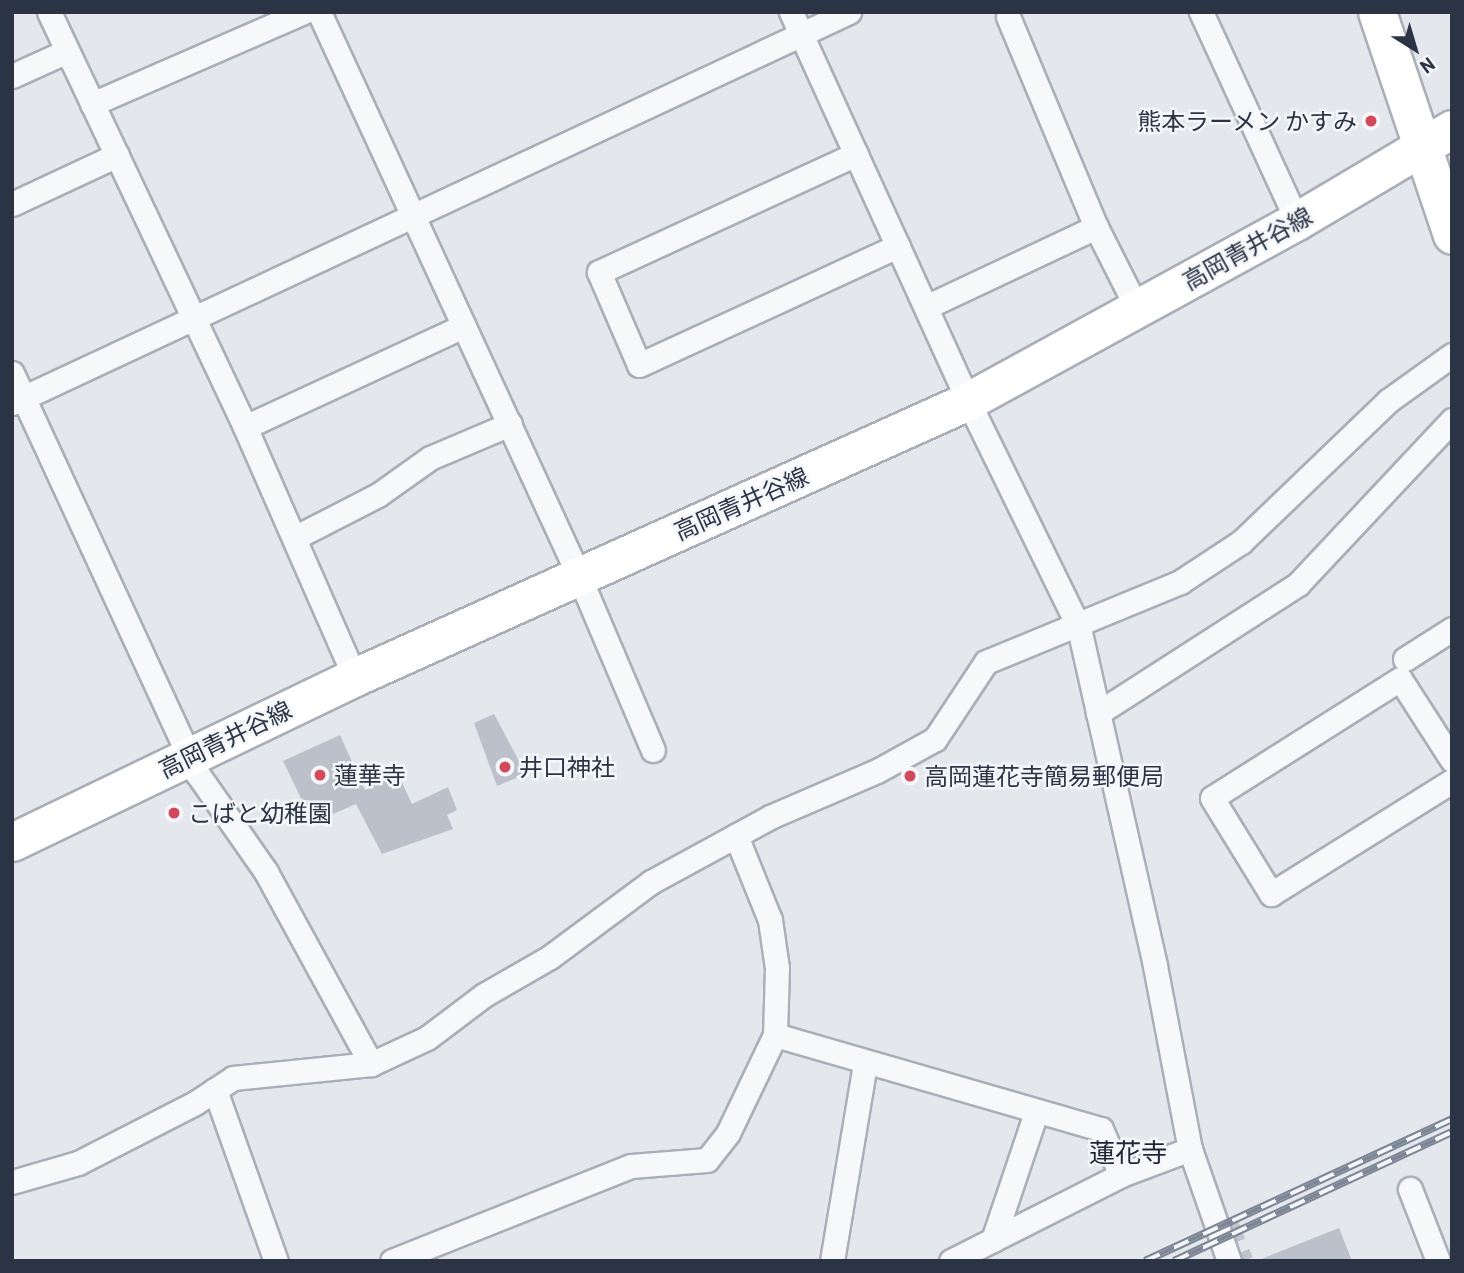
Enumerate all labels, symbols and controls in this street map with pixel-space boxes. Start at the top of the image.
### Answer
north arrow [1380,14,1450,84]
text: N [1416,53,1440,79]
place label: 熊本ラーメン かすみ [1136,107,1357,135]
marker: 熊本ラーメン かすみ [1363,113,1379,129]
street label: 高岡青井谷線 [1177,200,1317,296]
street label: 高岡青井谷線 [669,461,813,545]
street label: 高岡青井谷線 [154,694,296,784]
place label: 井口神社 [519,753,615,781]
marker: 井口神社 [497,759,513,775]
place label: 蓮華寺 [334,761,406,789]
place label: 高岡蓮花寺簡易郵便局 [924,762,1164,790]
marker: 蓮華寺 [312,767,328,783]
marker: 高岡蓮花寺簡易郵便局 [902,768,918,784]
place label: こばと幼稚園 [188,799,332,827]
marker: こばと幼稚園 [166,805,182,821]
district label: 蓮花寺 [1089,1136,1167,1168]

